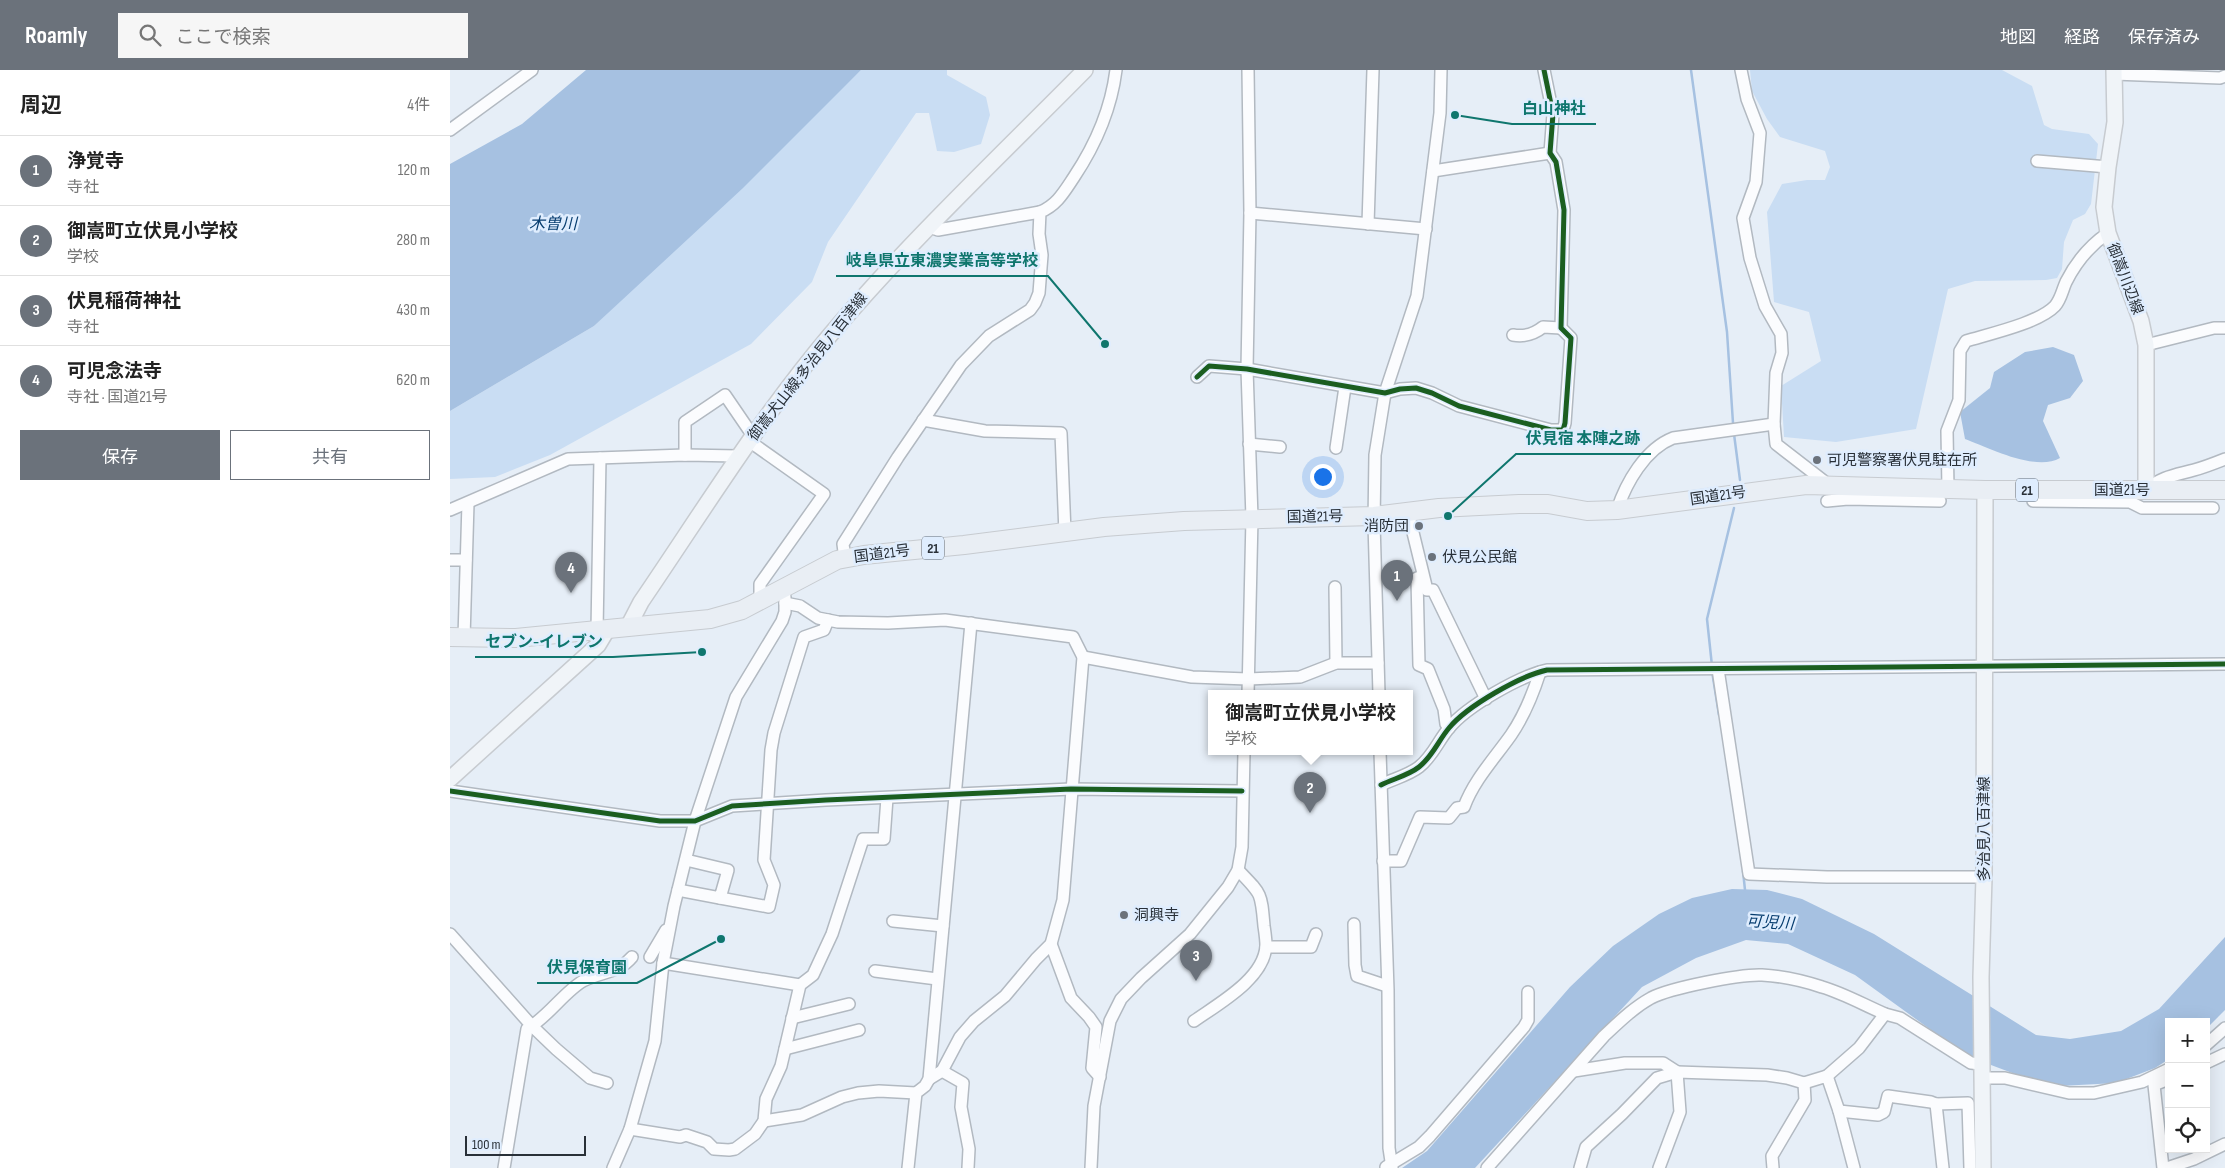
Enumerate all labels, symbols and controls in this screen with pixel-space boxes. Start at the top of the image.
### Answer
search box [118,13,468,58]
text: Roamly [25,21,88,50]
icon: search [136,21,164,49]
text: ここで検索 [176,26,271,49]
text: 地図 [2000,27,2036,48]
text: 経路 [2064,27,2100,48]
text: 保存済み [2128,27,2200,48]
text: 周辺 [20,93,62,118]
callout: 白山神社 [1512,93,1596,124]
text: 4件 [407,96,430,115]
text: 白山神社 [1522,99,1586,119]
text: 浄覚寺 [67,150,124,173]
text: 1 [33,161,39,180]
text: 120 m [398,161,430,180]
text: 寺社 [67,178,99,197]
water label: 木曽川 [529,215,579,234]
text: 御嵩町立伏見小学校 [67,220,238,243]
text: 2 [32,231,40,250]
text: 280 m [396,231,430,250]
street label: 御嵩川辺線 [2103,241,2147,317]
callout: 岐阜県立東濃実業高等学校 [836,245,1048,276]
text: 学校 [67,248,99,267]
text: 岐阜県立東濃実業高等学校 [846,251,1038,271]
street label: 御嵩犬山線;多治見八百津線 [744,289,872,445]
text: 伏見稲荷神社 [67,290,181,313]
text: 3 [32,301,40,320]
text: 430 m [397,301,430,320]
text: 寺社 [67,318,99,337]
text: 可児念法寺 [67,360,162,383]
text: 4 [32,371,40,390]
text: 620 m [396,371,430,390]
text: 寺社 · 国道21号 [67,388,168,407]
callout: 伏見宿 本陣之跡 [1516,423,1651,454]
button: 保存 [20,430,220,480]
button: 共有 [230,430,430,480]
text: 伏見宿 本陣之跡 [1526,430,1640,449]
place label: 可児警察署伏見駐在所 [1827,451,1977,470]
marker: 可児警察署伏見駐在所 [1811,454,1823,466]
your location [1310,464,1336,490]
road number: 21 [2016,478,2038,502]
street label: 国道21号 [2094,481,2150,500]
street label: 国道21号 [1689,483,1747,509]
street label: 国道21号 [1287,507,1343,527]
place label: 消防団 [1364,517,1409,536]
marker: 消防団 [1413,520,1425,532]
road number: 21 [922,536,944,559]
street label: 国道21号 [853,541,911,567]
place label: 伏見公民館 [1442,548,1517,567]
marker: 伏見公民館 [1426,551,1438,563]
pin: 4 [555,552,587,593]
pin: 1 [1381,560,1413,601]
callout: セブン-イレブン [475,626,613,657]
text: セブン-イレブン [485,633,603,652]
popup [1208,690,1413,755]
text: 御嵩町立伏見小学校 [1225,702,1396,725]
text: 学校 [1225,730,1257,749]
pin: 2 [1294,772,1326,813]
street label: 多治見八百津線 [1975,776,1994,882]
place label: 洞興寺 [1134,906,1179,925]
marker: 洞興寺 [1118,909,1130,921]
water label: 可児川 [1745,912,1797,934]
pin: 3 [1180,940,1212,981]
callout: 伏見保育園 [537,952,637,983]
text: 伏見保育園 [547,959,627,978]
map controls [2165,1018,2210,1153]
button: + [2165,1018,2210,1063]
button: − [2165,1063,2210,1108]
button: locate [2165,1108,2210,1153]
scale bar [465,1133,586,1156]
text: 100 m [472,1136,501,1153]

